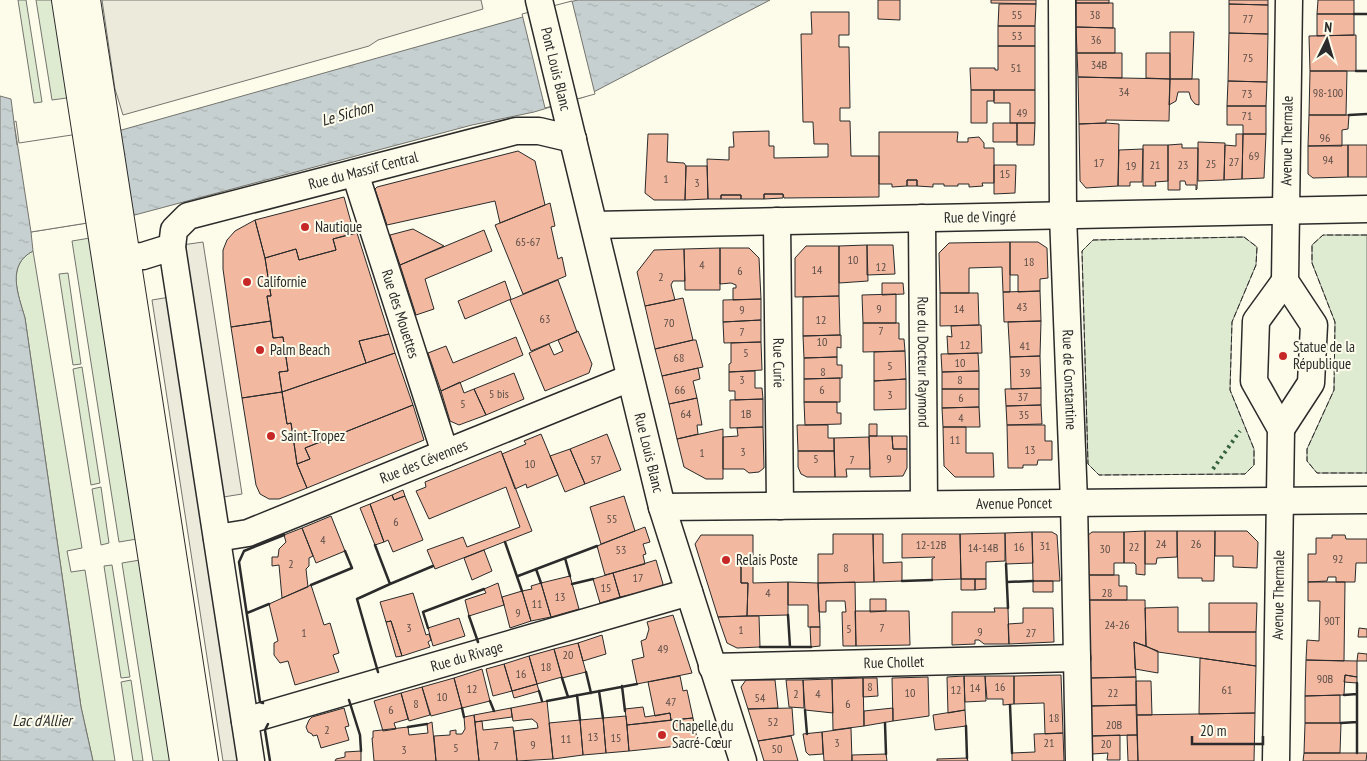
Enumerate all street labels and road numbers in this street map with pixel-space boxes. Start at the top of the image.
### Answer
street label: Pont Louis Blanc [537,25,576,113]
street label: Avenue Thermale [1276,96,1297,186]
street label: Rue du Massif Central [306,147,420,193]
street label: Rue de Vingré [944,206,1016,227]
street label: Rue des Mouettes [378,267,424,361]
street label: Rue du Docteur Raymond [914,296,933,428]
street label: Rue de Constantine [1058,329,1081,430]
street label: Rue Curie [769,338,789,388]
street label: Rue Louis Blanc [630,411,668,495]
street label: Rue des Cévennes [377,435,470,488]
street label: Avenue Poncet [976,493,1052,513]
street label: Avenue Thermale [1268,550,1288,640]
street label: Rue du Rivage [428,637,505,676]
street label: Rue Chollet [863,652,924,672]

